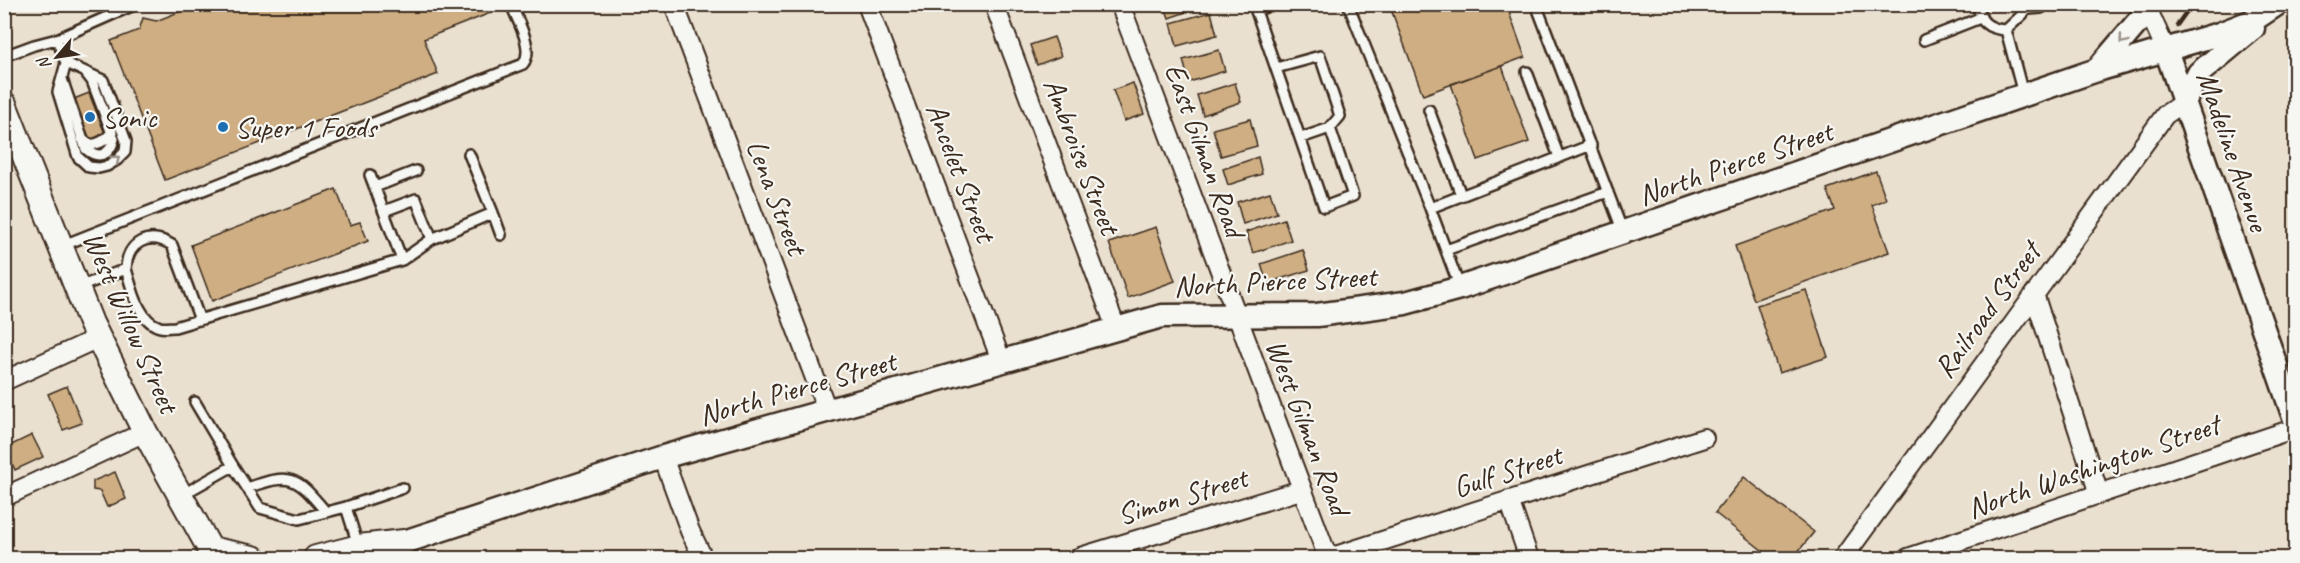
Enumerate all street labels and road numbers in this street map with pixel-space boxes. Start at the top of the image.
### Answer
street label: East Gilman Road [1156,58,1255,246]
street label: Madeline Avenue [2188,66,2279,238]
street label: Ambroise Street [1035,73,1130,242]
street label: Ancelet Street [917,97,1006,249]
street label: North Pierce Street [1633,111,1840,214]
street label: Lena Street [738,134,817,263]
street label: West Willow Street [74,225,189,421]
street label: Railroad Street [1925,231,2051,385]
street label: North Pierce Street [1173,257,1380,305]
street label: West Gilman Road [1257,334,1360,524]
street label: North Pierce Street [694,341,903,434]
street label: North Washington Street [1962,404,2228,527]
street label: Gulf Street [1448,435,1569,506]
street label: Simon Street [1113,457,1254,534]

